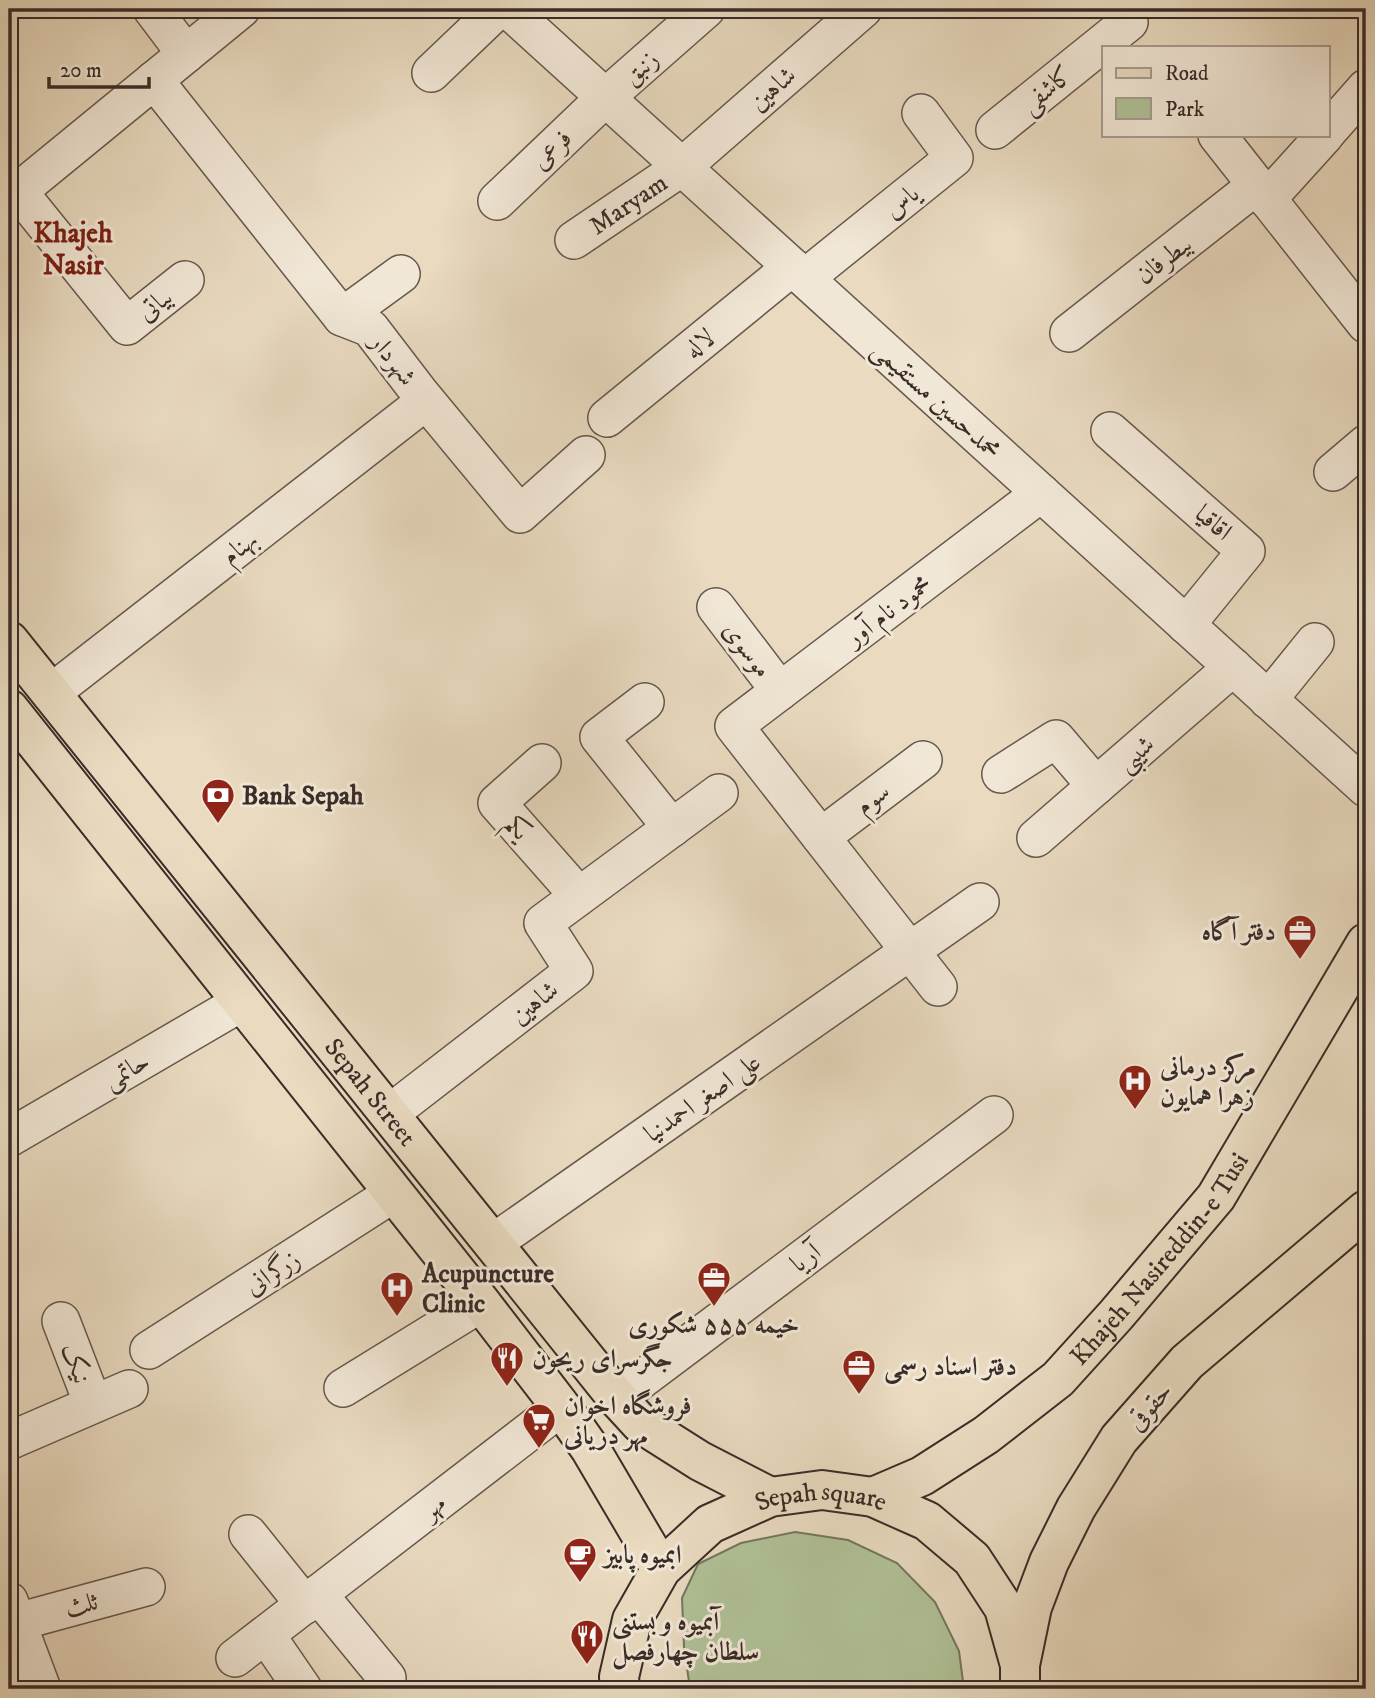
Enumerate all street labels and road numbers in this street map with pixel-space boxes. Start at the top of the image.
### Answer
street label: زنبق [616,43,666,93]
street label: کاشفی [1014,59,1081,122]
street label: شاهین [742,60,804,119]
street label: فرعی [525,123,579,177]
street label: Maryam [583,167,674,243]
street label: یاس [877,177,928,227]
street label: بیطرفان [1129,228,1199,292]
street label: بیاتی [131,281,179,329]
street label: لاله [678,322,722,367]
street label: شهردار [360,325,424,393]
street label: محمدحسین مستقیمی [864,333,1008,467]
street label: اقاقیا [1187,498,1239,548]
street label: بهنام [215,524,268,577]
street label: محمود نام آور [837,568,942,660]
street label: موسوی [715,615,779,685]
street label: شیبی [1110,729,1164,782]
street label: سوم [849,775,900,827]
street label: یکم [492,808,538,854]
street label: شاهین [504,974,566,1032]
street label: Sepah Street [316,1032,423,1153]
street label: حاتمی [98,1045,156,1098]
street label: علی اصغر احمدنیا [638,1046,768,1151]
street label: Khajeh Nasireddin-e Tusi [1063,1147,1257,1373]
street label: آریا [784,1235,830,1280]
street label: زرگرانی [238,1241,307,1303]
street label: نیک [53,1339,98,1389]
street label: حقوقی [1120,1376,1180,1438]
street label: Sepah square [750,1475,892,1520]
street label: مهر [412,1487,453,1529]
street label: ثلث [61,1585,103,1626]

